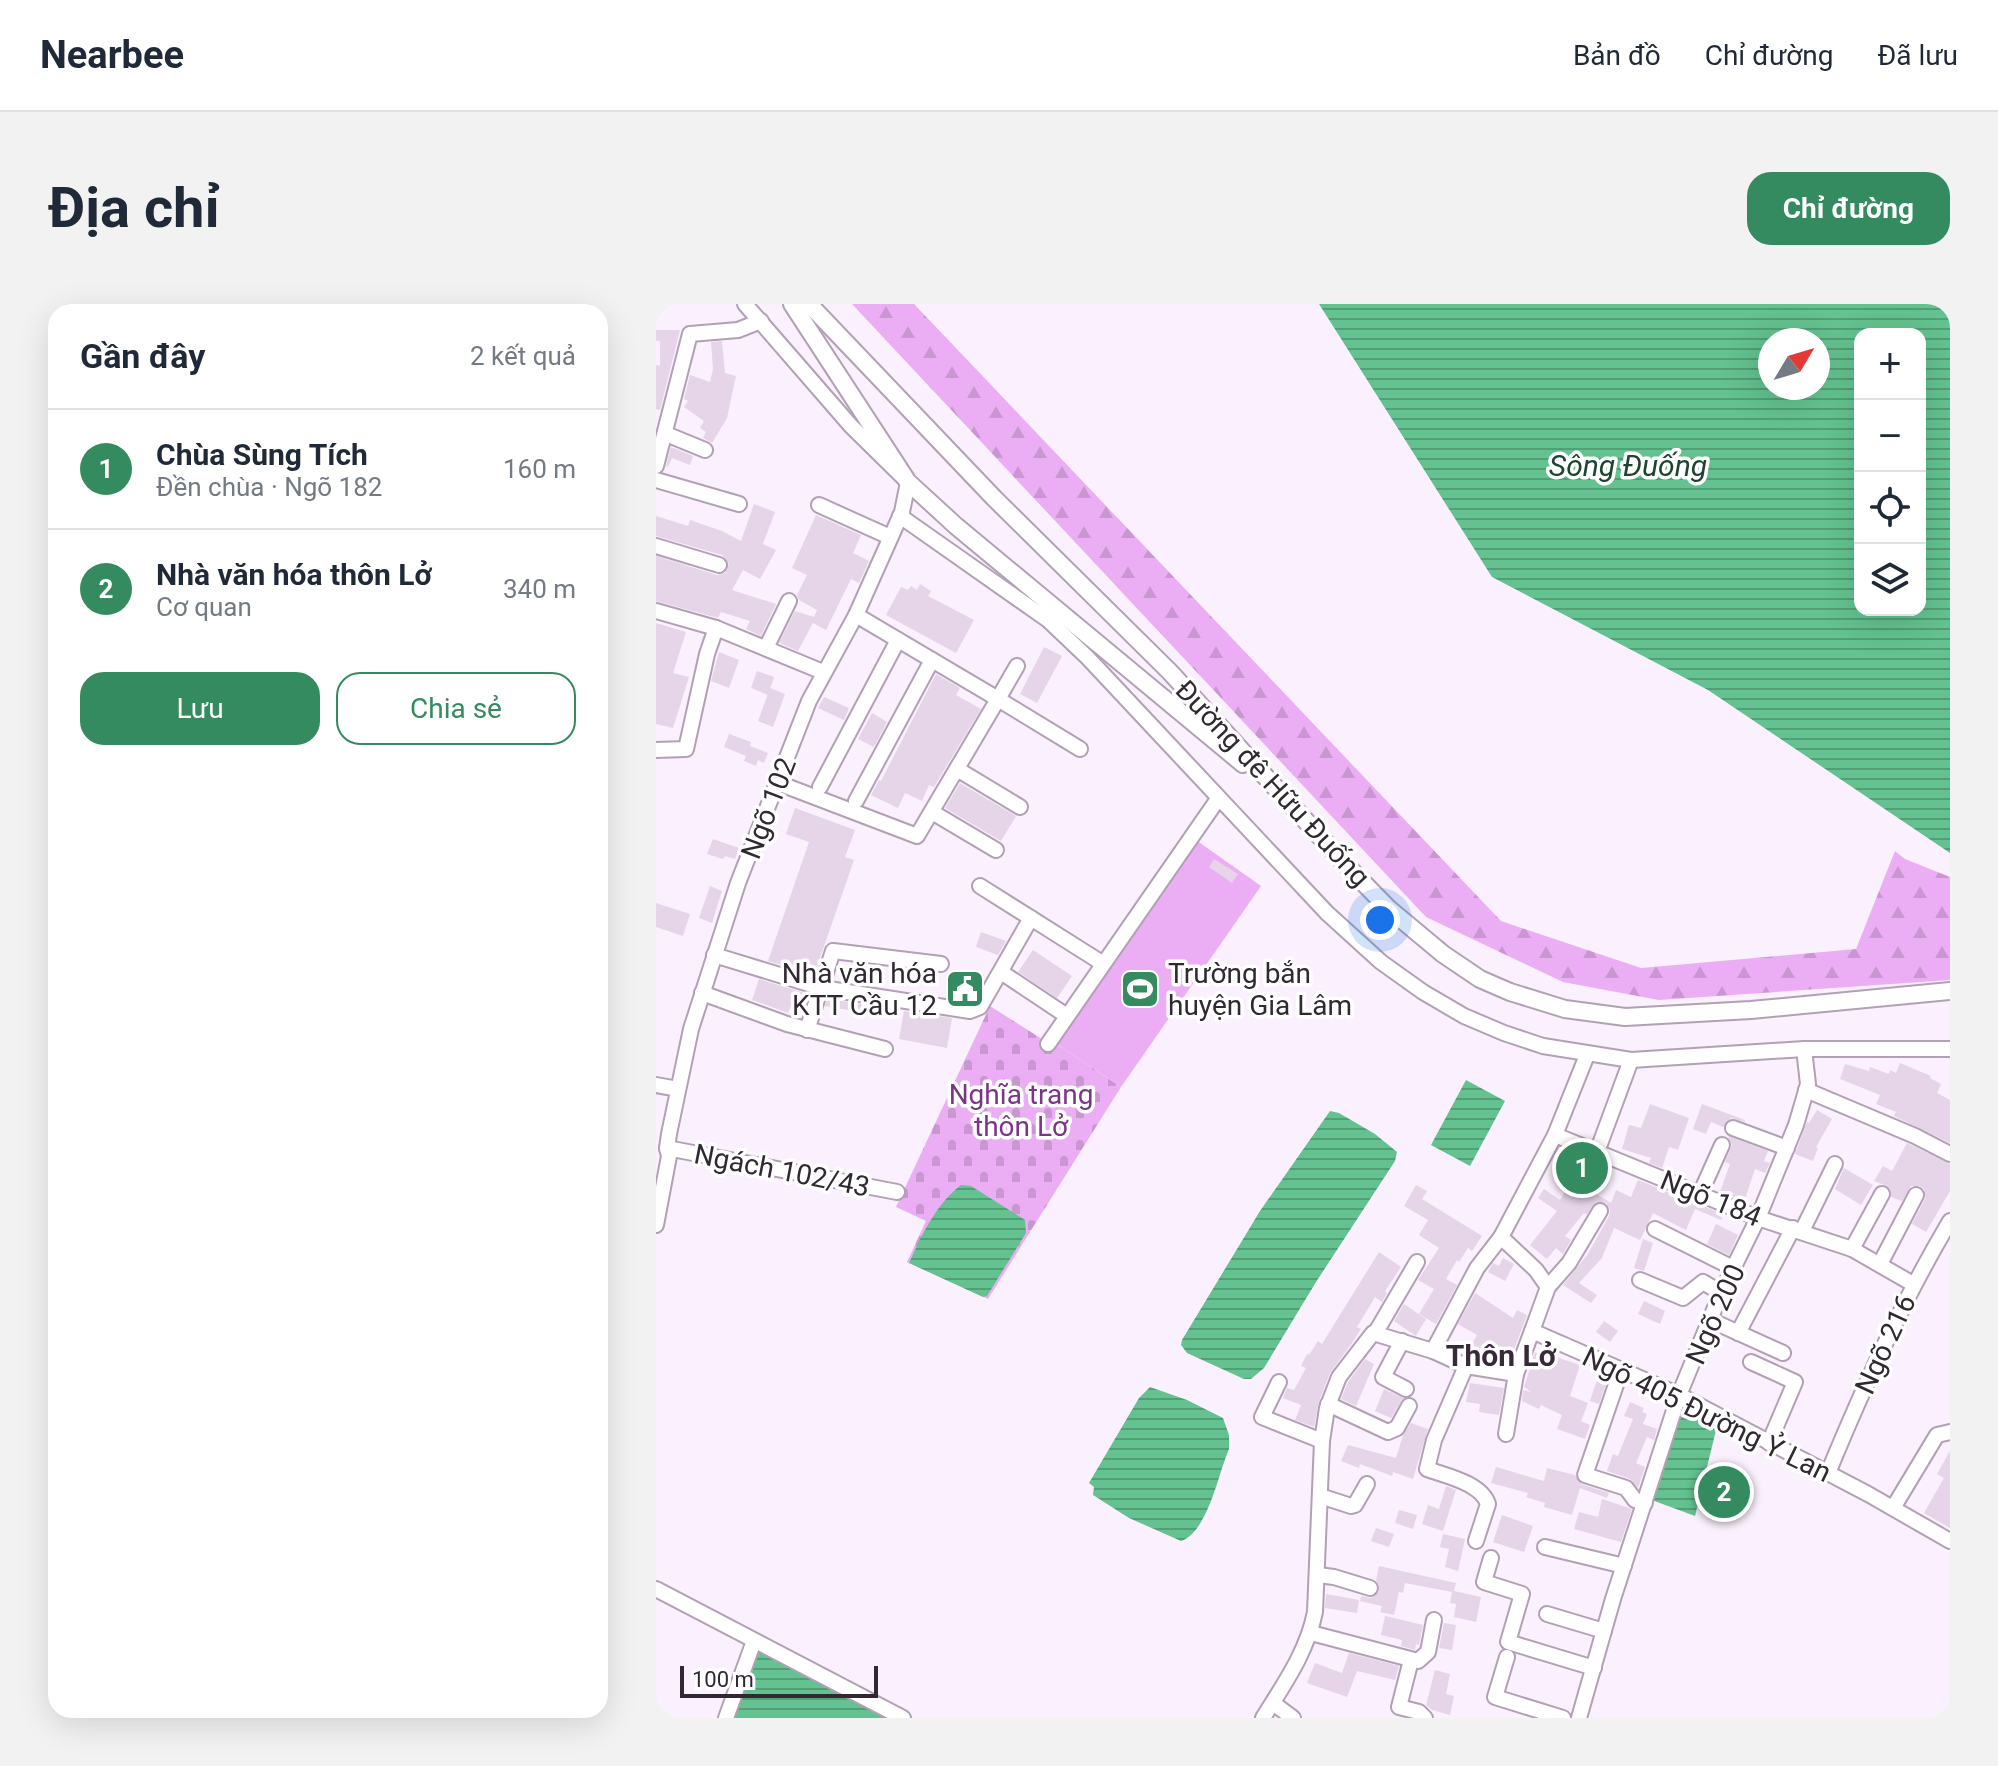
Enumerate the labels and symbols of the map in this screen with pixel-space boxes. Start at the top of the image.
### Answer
north arrow [1758,328,1830,400]
water label: Sông Đuống [1549,448,1707,483]
street label: Đường đê Hữu Đuống [1169,673,1377,893]
street label: Ngõ 102 [734,753,803,863]
your location [1360,900,1400,940]
place label: Nhà văn hóa KTT Cầu 12 [782,957,937,1022]
place label: Trường bắn huyện Gia Lâm [1168,957,1352,1022]
public building icon: Nhà văn hóa KTT Cầu 12 [944,968,986,1010]
sports icon: Trường bắn huyện Gia Lâm [1119,968,1161,1010]
park label: Nghĩa trang thôn Lở [949,1078,1093,1143]
street label: Ngách 102/43 [691,1137,873,1204]
pin: 1 [1556,1138,1608,1198]
street label: Ngõ 184 [1656,1163,1766,1234]
street label: Ngõ 200 [1679,1259,1752,1369]
street label: Ngõ 216 [1848,1289,1923,1399]
district label: Thôn Lở [1446,1338,1557,1373]
street label: Ngõ 405 Đường Ỷ Lan [1577,1338,1837,1489]
pin: 2 [1698,1462,1750,1522]
scale bar [680,1662,878,1698]

